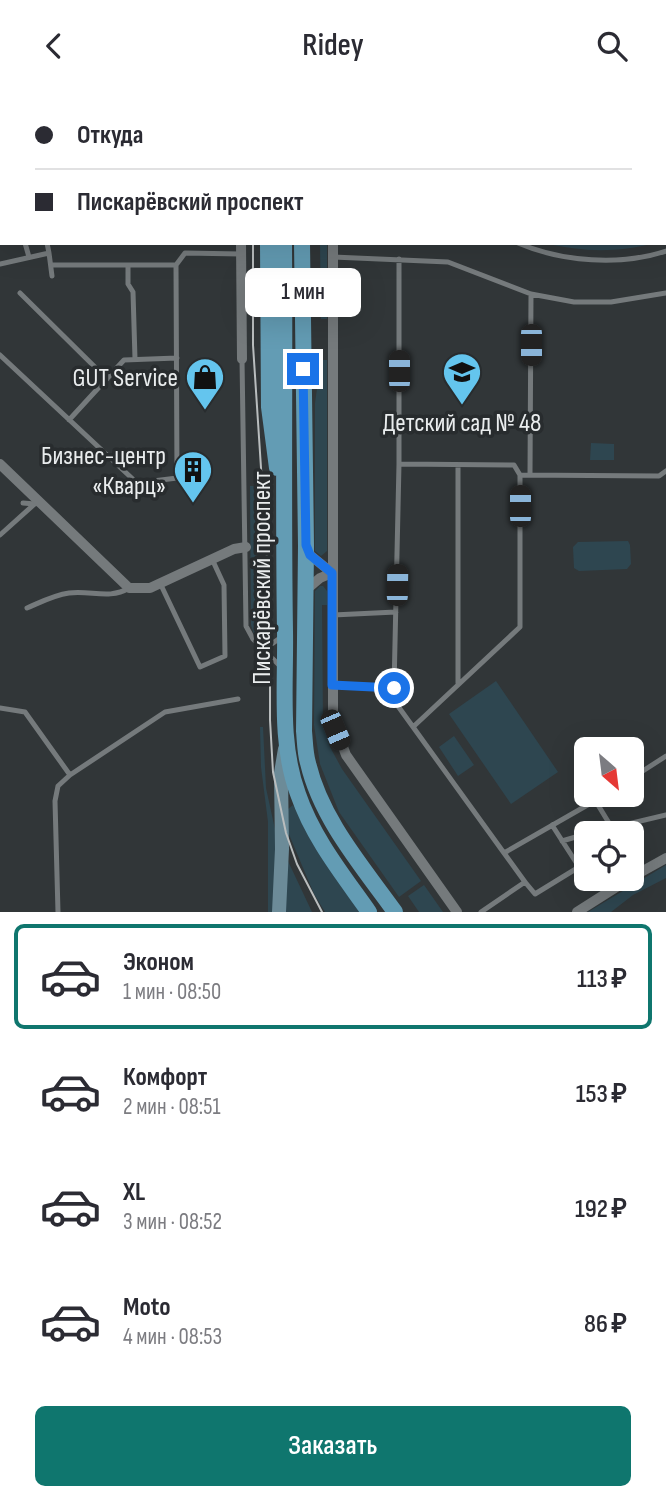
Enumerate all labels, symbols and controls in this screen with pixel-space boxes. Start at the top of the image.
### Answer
text: Ridey [302,26,364,65]
icon: back [35,27,73,65]
icon: search [593,27,631,65]
text: Откуда [77,120,143,151]
text: Пискарёвский проспект [77,187,303,218]
callout: 1 мин [245,267,361,317]
text: 1 мин [281,278,325,306]
car [521,324,542,366]
car [389,350,410,392]
school or university icon: Детский сад № 48 [441,351,483,406]
route end [287,353,319,385]
shop icon: GUT Service [184,356,226,411]
place label: GUT Service [73,363,178,394]
place label: Детский сад № 48 [383,408,541,439]
place label: Бизнес-центр «Кварц» [41,441,166,502]
building icon: Бизнес-центр «Кварц» [172,449,214,504]
street label: Пискарёвский проспект [247,471,278,685]
car [510,485,531,527]
car [387,564,408,606]
route start [378,672,410,704]
car [318,707,353,753]
north arrow [574,737,644,807]
map controls [574,737,644,891]
button: locate [574,821,644,891]
icon: car [39,945,102,1008]
text: Эконом [123,947,194,978]
text: 113 ₽ [577,964,627,995]
text: 1 мин · 08:50 [123,978,221,1006]
icon: car [39,1060,102,1123]
text: Комфорт [123,1062,207,1093]
text: 153 ₽ [576,1079,627,1110]
text: 2 мин · 08:51 [123,1093,220,1121]
icon: car [39,1175,102,1238]
text: XL [123,1177,145,1208]
text: 192 ₽ [575,1194,627,1225]
text: 3 мин · 08:52 [123,1208,222,1236]
icon: car [39,1290,102,1353]
text: Moto [123,1292,171,1323]
text: 86 ₽ [584,1309,627,1340]
text: 4 мин · 08:53 [123,1323,222,1351]
button: Заказать [35,1406,631,1486]

